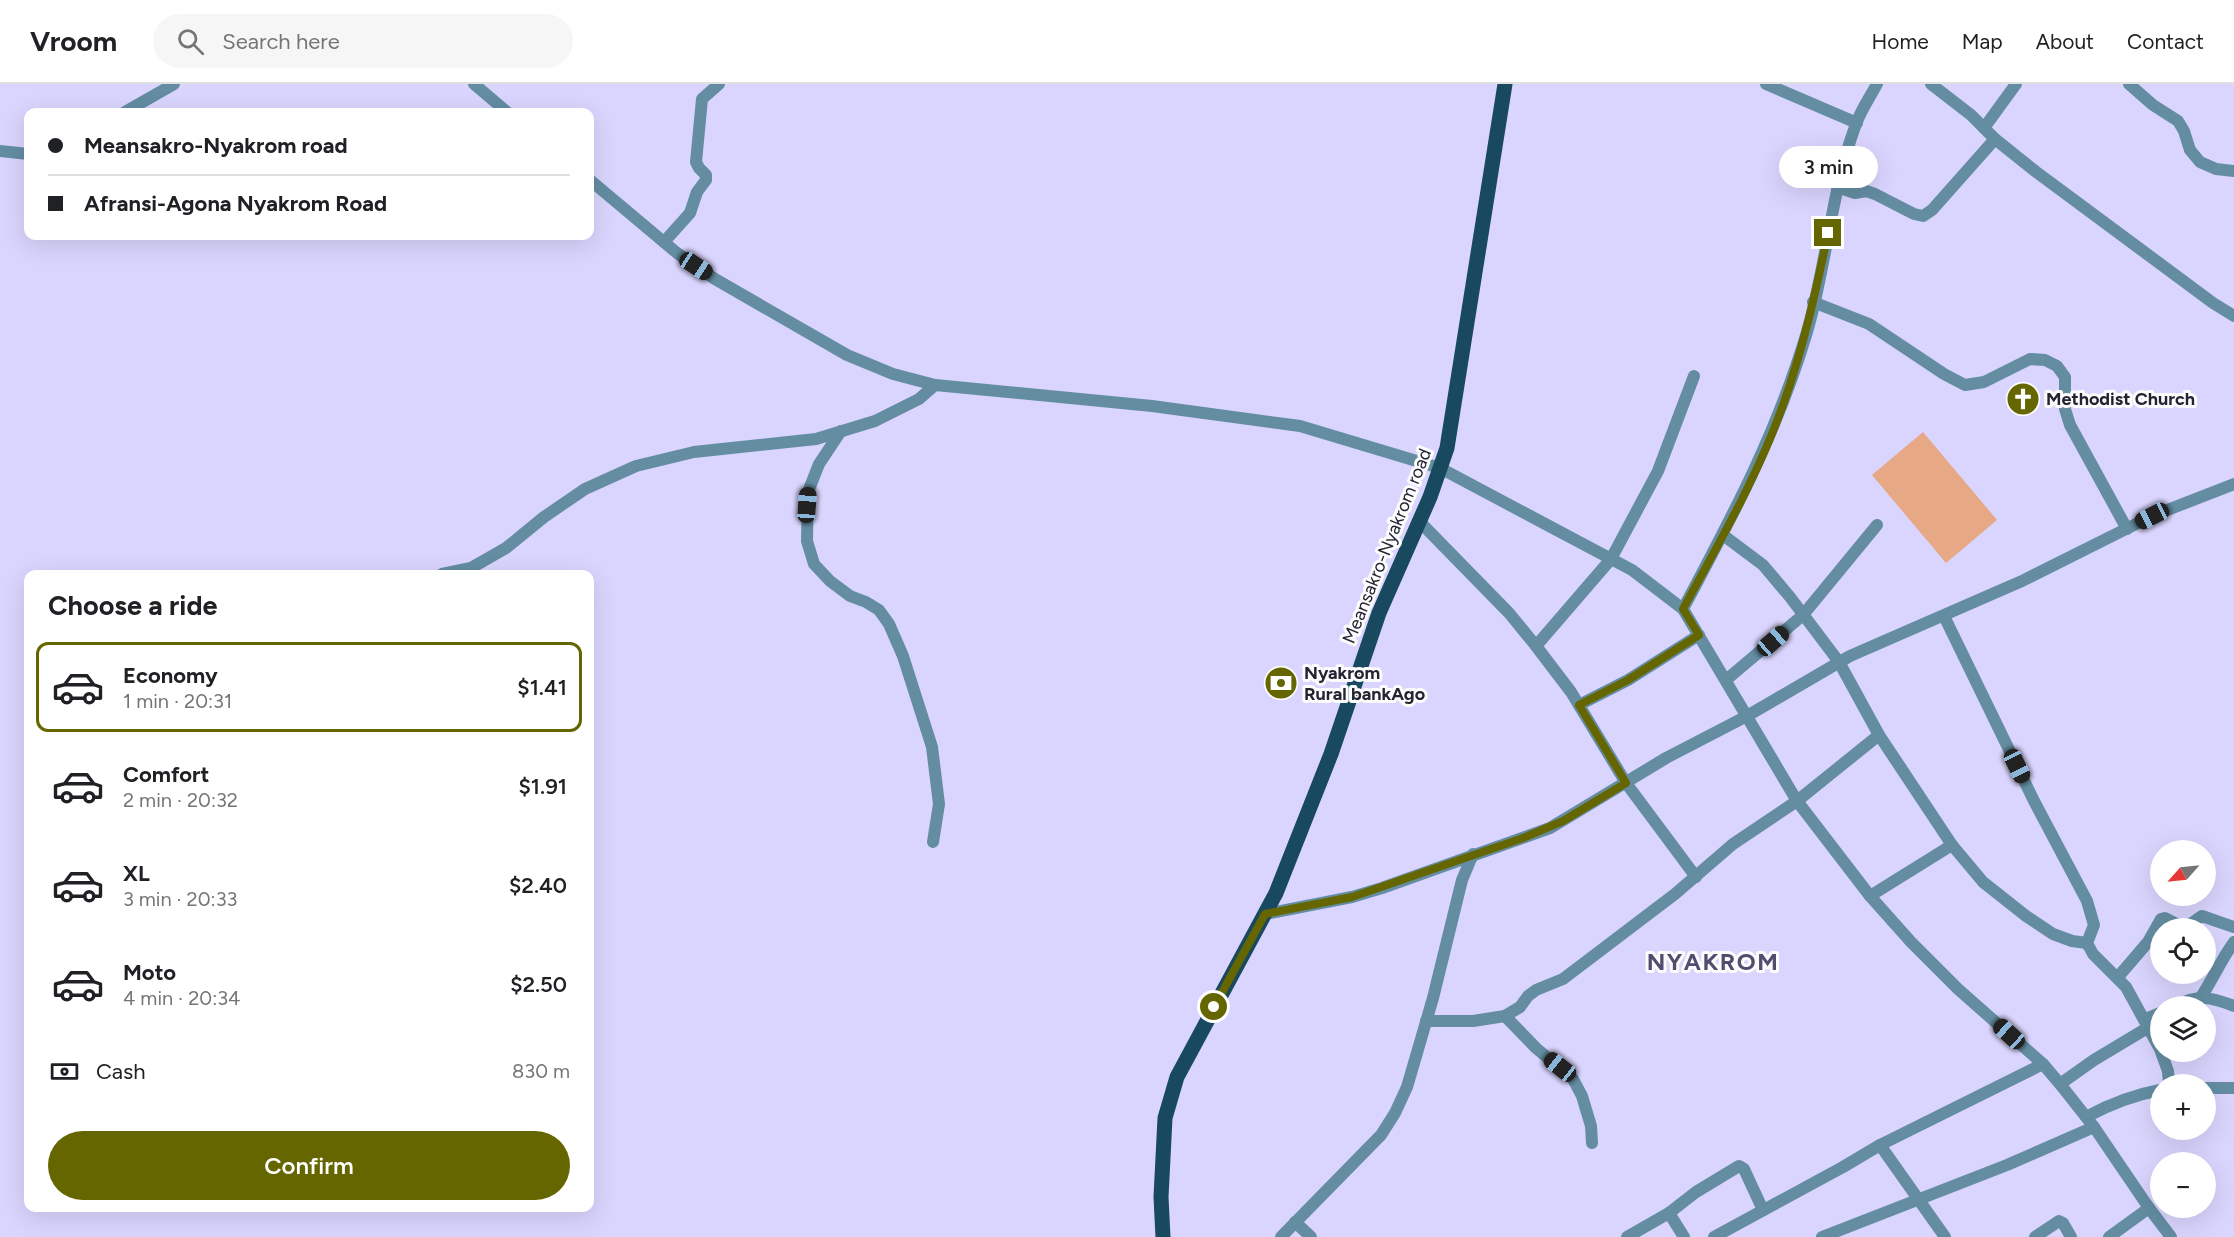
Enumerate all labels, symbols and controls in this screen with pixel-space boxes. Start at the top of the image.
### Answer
search box [153,14,573,68]
text: Vroom [30,24,117,58]
icon: search [174,25,207,58]
text: Search here [222,28,340,55]
text: Home [1872,29,1929,54]
text: Map [1962,29,2003,54]
text: About [2036,29,2094,54]
text: Contact [2127,29,2204,54]
text: Meansakro-Nyakrom road [84,132,348,159]
callout: 3 min [1778,146,1878,188]
text: 3 min [1804,155,1853,179]
text: Afransi-Agona Nyakrom Road [84,190,387,217]
route end [1814,219,1841,246]
car [676,249,716,283]
church icon: Methodist Church [2005,381,2041,417]
place label: Methodist Church [2046,388,2195,410]
street label: Meansakro-Nyakrom road [1338,445,1436,647]
car [797,486,817,524]
car [2132,500,2172,532]
text: Choose a ride [48,589,217,622]
car [1754,622,1792,660]
icon: car [51,660,105,714]
text: Economy [123,662,218,689]
place label: Nyakrom Rural bankAgo [1304,662,1425,705]
bank icon: Nyakrom Rural bankAgo [1263,665,1299,701]
text: $1.41 [517,674,567,701]
text: 1 min · 20:31 [123,689,232,713]
car [2001,746,2033,786]
icon: car [51,759,105,813]
text: Comfort [123,761,209,788]
text: $1.91 [519,773,567,800]
text: 2 min · 20:32 [123,788,238,812]
north arrow [2150,840,2216,906]
map controls [2150,840,2216,1218]
icon: car [51,858,105,912]
text: XL [123,860,150,887]
text: $2.40 [509,872,567,899]
text: 3 min · 20:33 [123,887,237,911]
button: locate [2150,918,2216,984]
district label: NYAKROM [1647,947,1779,976]
icon: car [51,957,105,1011]
text: Moto [123,959,176,986]
text: $2.50 [510,971,567,998]
text: 4 min · 20:34 [123,986,241,1010]
route start [1200,993,1227,1020]
button: layers [2150,996,2216,1062]
car [1990,1015,2028,1053]
car [1540,1049,1580,1085]
icon: cash [48,1055,81,1088]
text: Cash [96,1058,146,1085]
text: 830 m [512,1059,570,1083]
button: + [2150,1074,2216,1140]
button: Confirm [48,1131,570,1200]
button: − [2150,1152,2216,1218]

